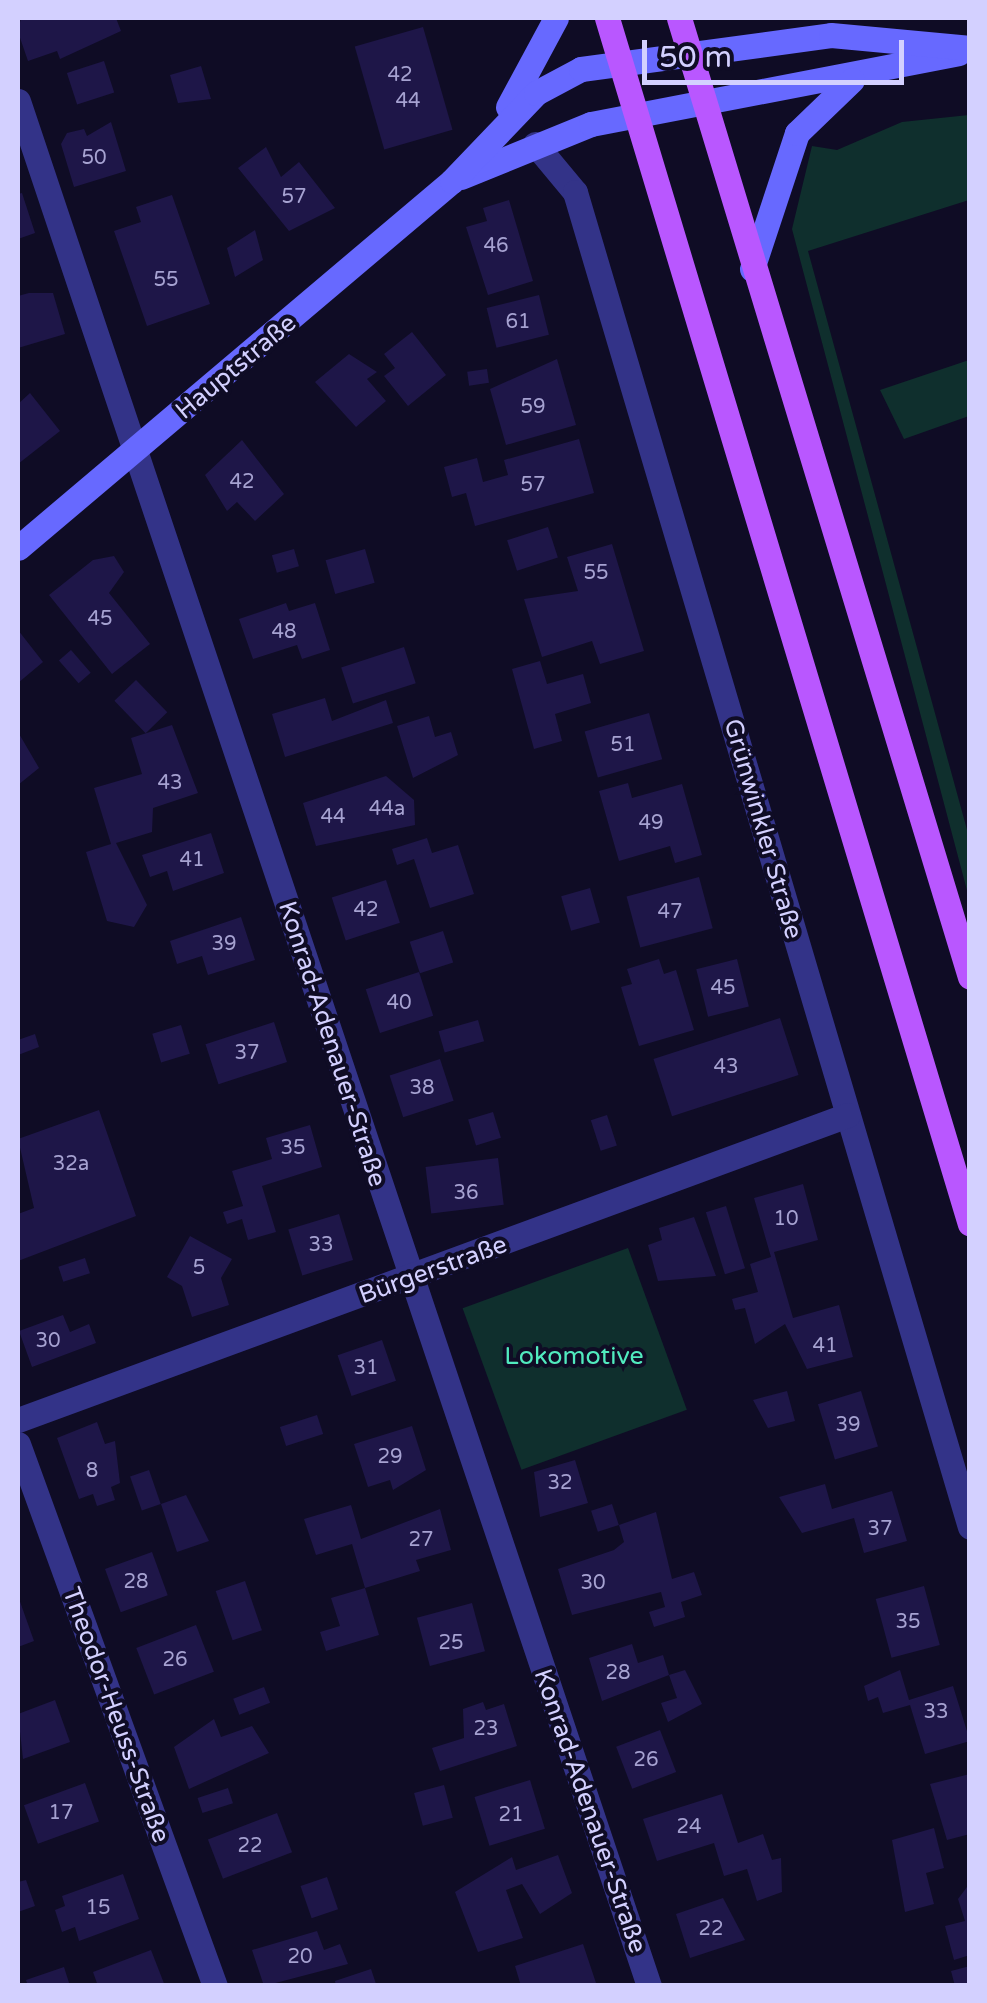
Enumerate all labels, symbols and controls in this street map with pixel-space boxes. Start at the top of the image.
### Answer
scale bar [647,20,910,82]
text: 50 m [659,39,732,76]
house number: 42 [387,63,413,87]
house number: 44 [395,89,421,113]
house number: 50 [81,146,107,170]
house number: 57 [281,185,307,209]
house number: 46 [483,234,509,258]
house number: 55 [153,268,179,292]
street label: Hauptstraße [170,308,302,426]
house number: 61 [505,310,531,334]
house number: 59 [520,395,546,419]
house number: 42 [229,470,255,494]
house number: 57 [520,473,546,497]
house number: 55 [583,561,609,585]
house number: 45 [87,607,113,631]
house number: 48 [271,620,297,644]
street label: Grünwinkler Straße [717,716,809,942]
house number: 51 [610,733,636,757]
house number: 43 [157,771,183,795]
house number: 44a [369,797,405,821]
house number: 44 [320,805,346,829]
house number: 49 [638,811,664,835]
house number: 41 [179,848,205,872]
street label: Konrad-Adenauer-Straße [272,897,392,1191]
house number: 42 [353,898,379,922]
house number: 47 [657,900,683,924]
house number: 39 [211,932,237,956]
house number: 45 [710,976,736,1000]
house number: 40 [386,991,412,1015]
house number: 37 [234,1041,260,1065]
house number: 43 [713,1055,739,1079]
house number: 38 [409,1076,435,1100]
house number: 35 [280,1136,306,1160]
house number: 32a [53,1152,89,1176]
house number: 36 [453,1181,479,1205]
house number: 10 [773,1207,799,1231]
street label: Bürgerstraße [355,1229,511,1311]
house number: 33 [308,1233,334,1257]
house number: 5 [193,1256,205,1280]
house number: 30 [35,1329,61,1353]
house number: 41 [812,1334,838,1358]
park label: Lokomotive [504,1341,644,1371]
house number: 31 [353,1356,379,1380]
house number: 39 [835,1413,861,1437]
house number: 29 [377,1445,403,1469]
house number: 8 [86,1459,98,1483]
house number: 32 [547,1471,573,1495]
house number: 37 [867,1517,893,1541]
house number: 27 [408,1528,434,1552]
house number: 28 [123,1570,149,1594]
house number: 30 [580,1571,606,1595]
street label: Theodor-Heuss-Straße [56,1583,176,1847]
house number: 35 [895,1610,921,1634]
house number: 25 [438,1631,464,1655]
house number: 26 [162,1648,188,1672]
house number: 28 [605,1661,631,1685]
street label: Konrad-Adenauer-Straße [527,1665,653,1957]
house number: 33 [923,1700,949,1724]
house number: 23 [473,1717,499,1741]
house number: 26 [633,1748,659,1772]
house number: 17 [48,1801,74,1825]
house number: 21 [498,1803,524,1827]
house number: 24 [676,1815,702,1839]
house number: 22 [237,1834,263,1858]
house number: 15 [85,1896,111,1920]
house number: 22 [698,1917,724,1941]
house number: 20 [287,1945,313,1969]

